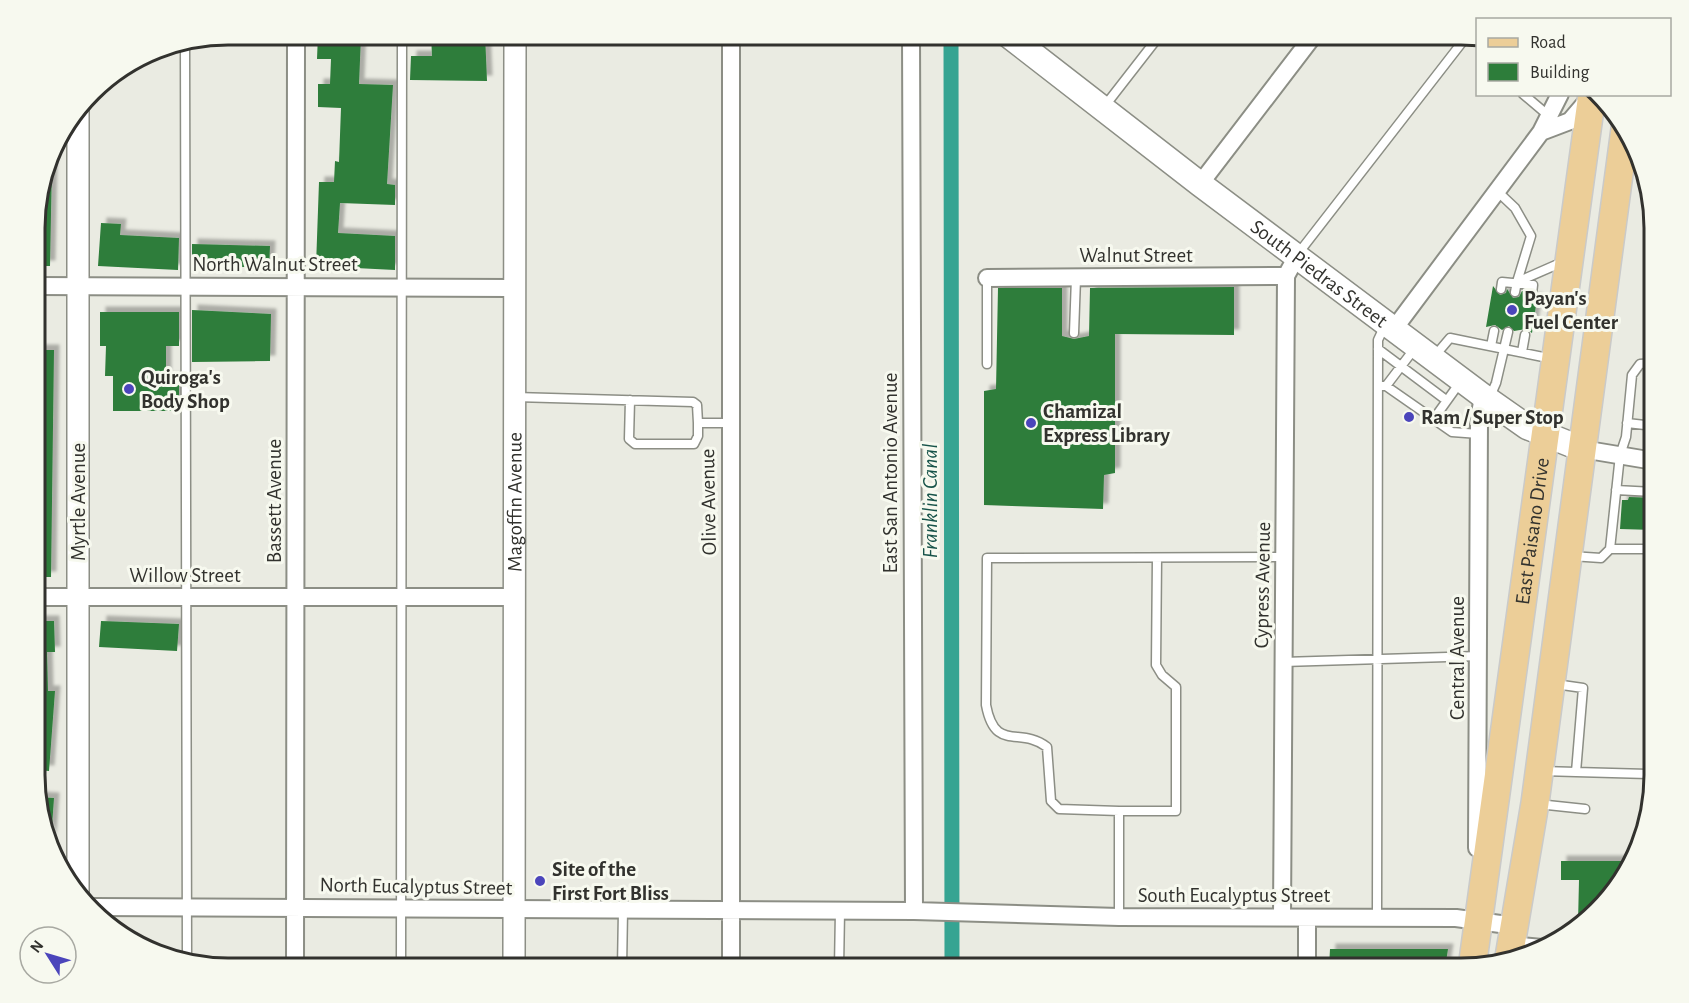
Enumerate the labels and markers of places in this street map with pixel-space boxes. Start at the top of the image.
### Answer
place label: Payan's Fuel Center [1524,288,1619,333]
marker: Payan's Fuel Center [1505,303,1519,317]
place label: Quiroga's Body Shop [141,367,230,412]
marker: Quiroga's Body Shop [122,382,136,396]
place label: Chamizal Express Library [1043,401,1171,446]
place label: Ram / Super Stop [1421,407,1564,428]
marker: Ram / Super Stop [1402,410,1416,424]
marker: Chamizal Express Library [1024,416,1038,430]
place label: Site of the First Fort Bliss [552,859,669,904]
marker: Site of the First Fort Bliss [533,874,547,888]

